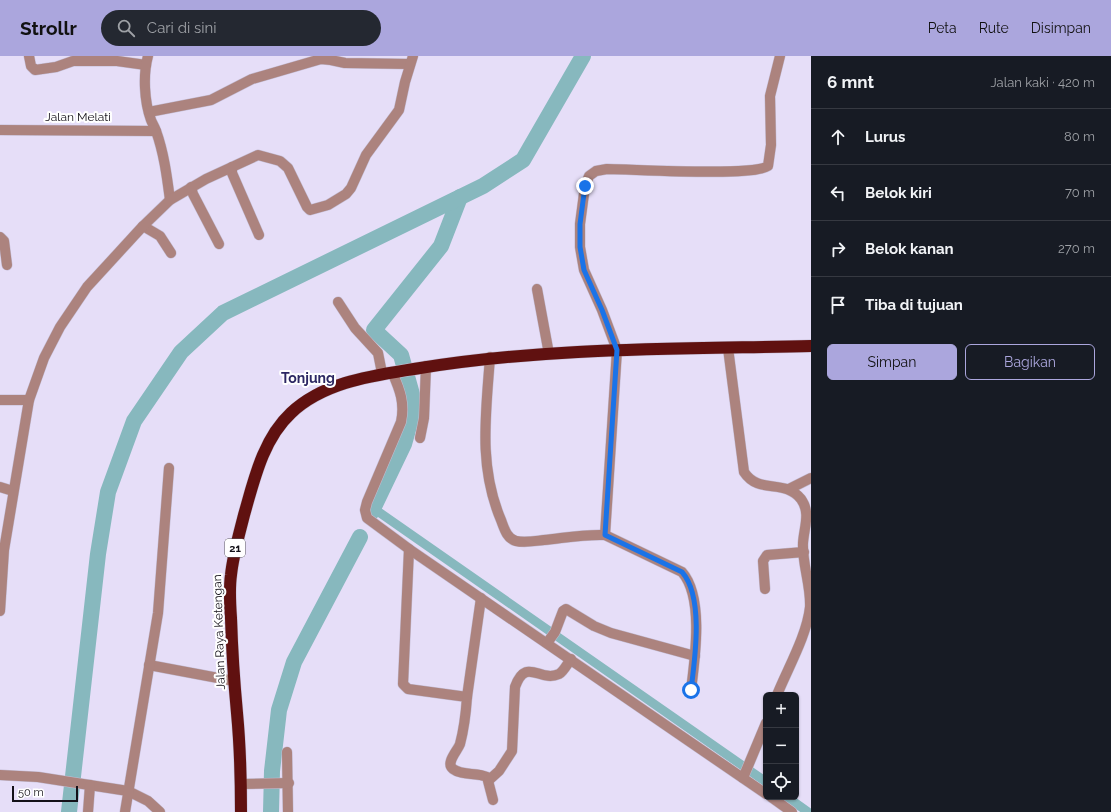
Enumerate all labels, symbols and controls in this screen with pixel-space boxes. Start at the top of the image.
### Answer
search box [101,10,381,46]
text: Strollr [20,17,77,39]
icon: search [115,17,137,39]
text: Cari di sini [147,19,217,37]
text: Peta [928,20,957,36]
text: Rute [979,20,1009,36]
text: Disimpan [1031,20,1091,36]
text: 6 mnt [827,72,874,92]
text: Jalan kaki · 420 m [990,75,1095,90]
street label: Jalan Melati [45,110,111,124]
icon: ahead [827,126,849,148]
text: Lurus [865,128,906,146]
text: 80 m [1064,129,1095,144]
route end [576,177,594,195]
icon: left [827,182,849,204]
text: Belok kiri [865,184,932,202]
text: 70 m [1065,185,1095,200]
icon: right [827,238,849,260]
text: Belok kanan [865,240,954,258]
text: 270 m [1058,241,1095,256]
icon: arrive [827,294,849,316]
text: Tiba di tujuan [865,296,963,314]
button: Simpan [827,344,957,380]
button: Bagikan [965,344,1095,380]
district label: Tonjung [281,370,335,386]
road number: 21 [225,539,245,557]
street label: Jalan Raya Ketengan [210,574,228,690]
route start [682,681,700,699]
map controls [763,692,799,800]
button: + [763,692,799,728]
button: − [763,728,799,764]
button: locate [763,764,799,800]
scale bar [12,784,78,803]
text: 50 m [18,786,44,799]

